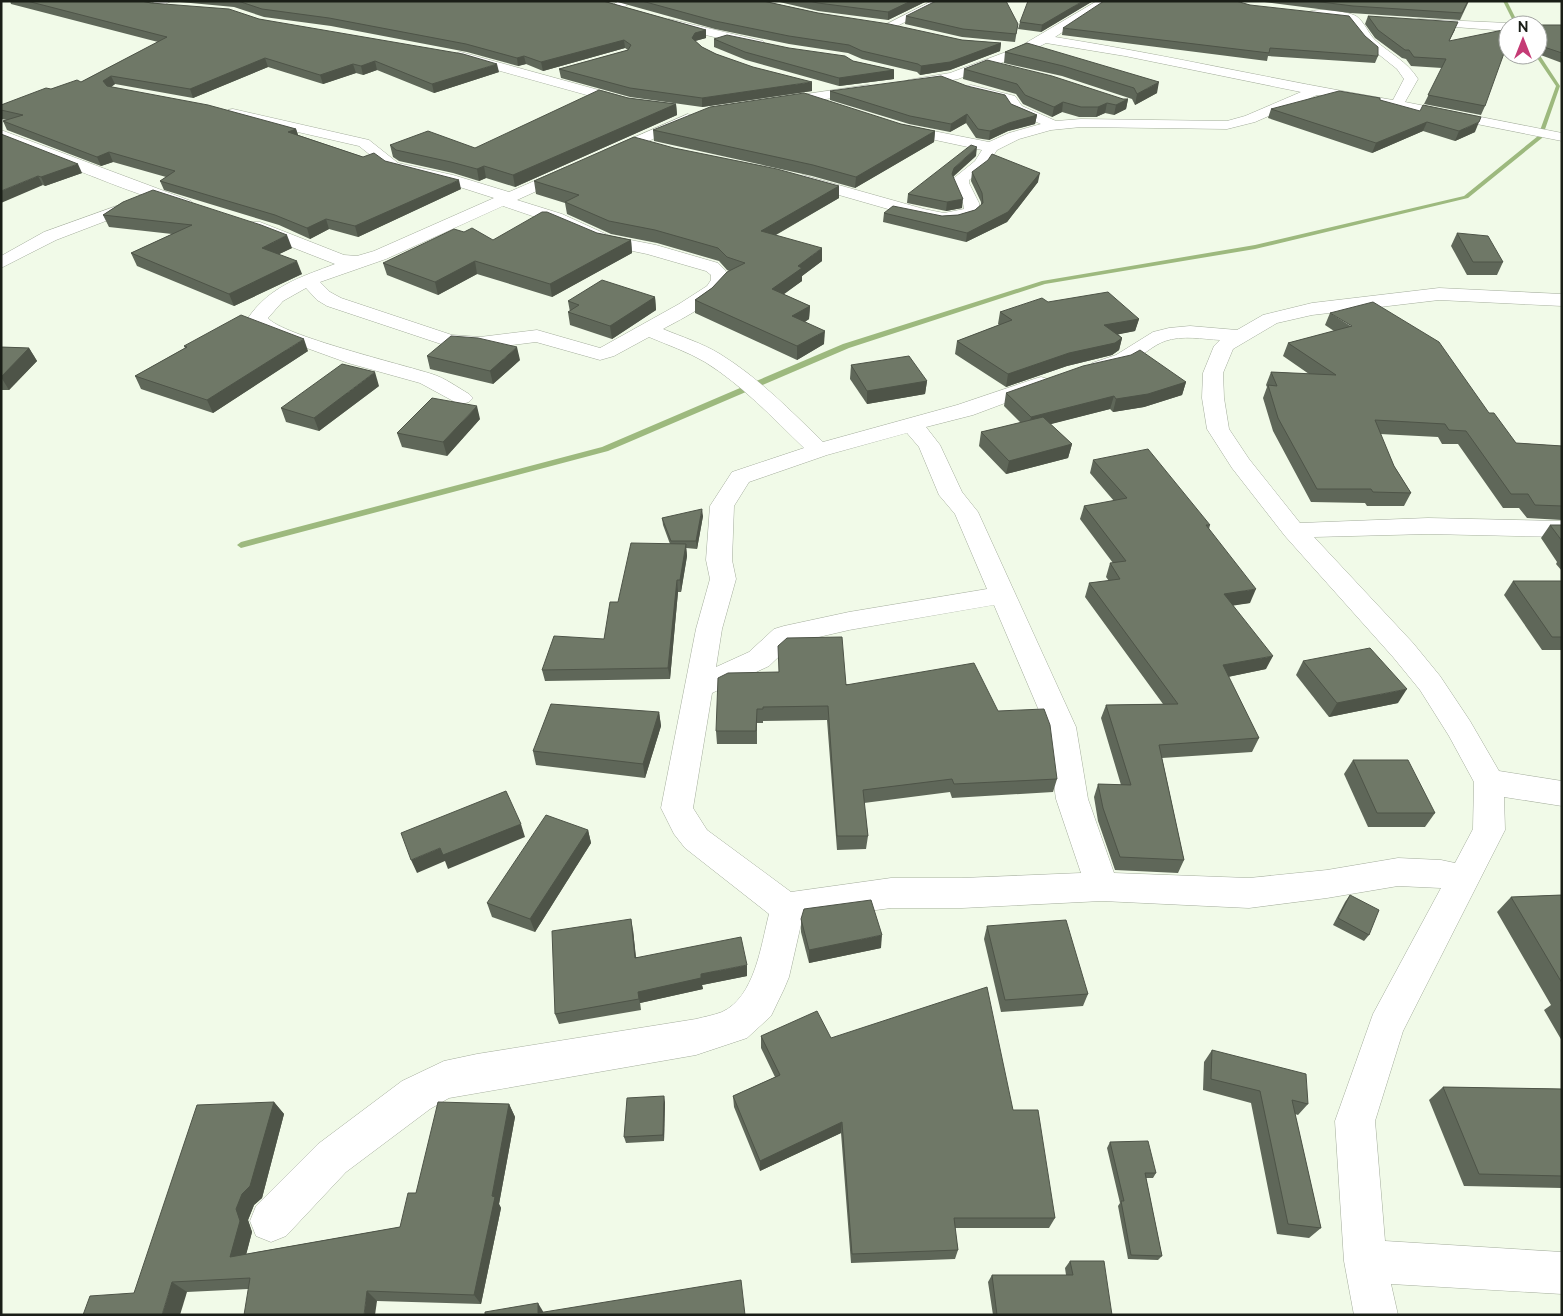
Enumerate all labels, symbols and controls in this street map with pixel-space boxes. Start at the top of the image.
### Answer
north arrow [1498,15,1548,65]
text: N [1518,19,1528,35]

